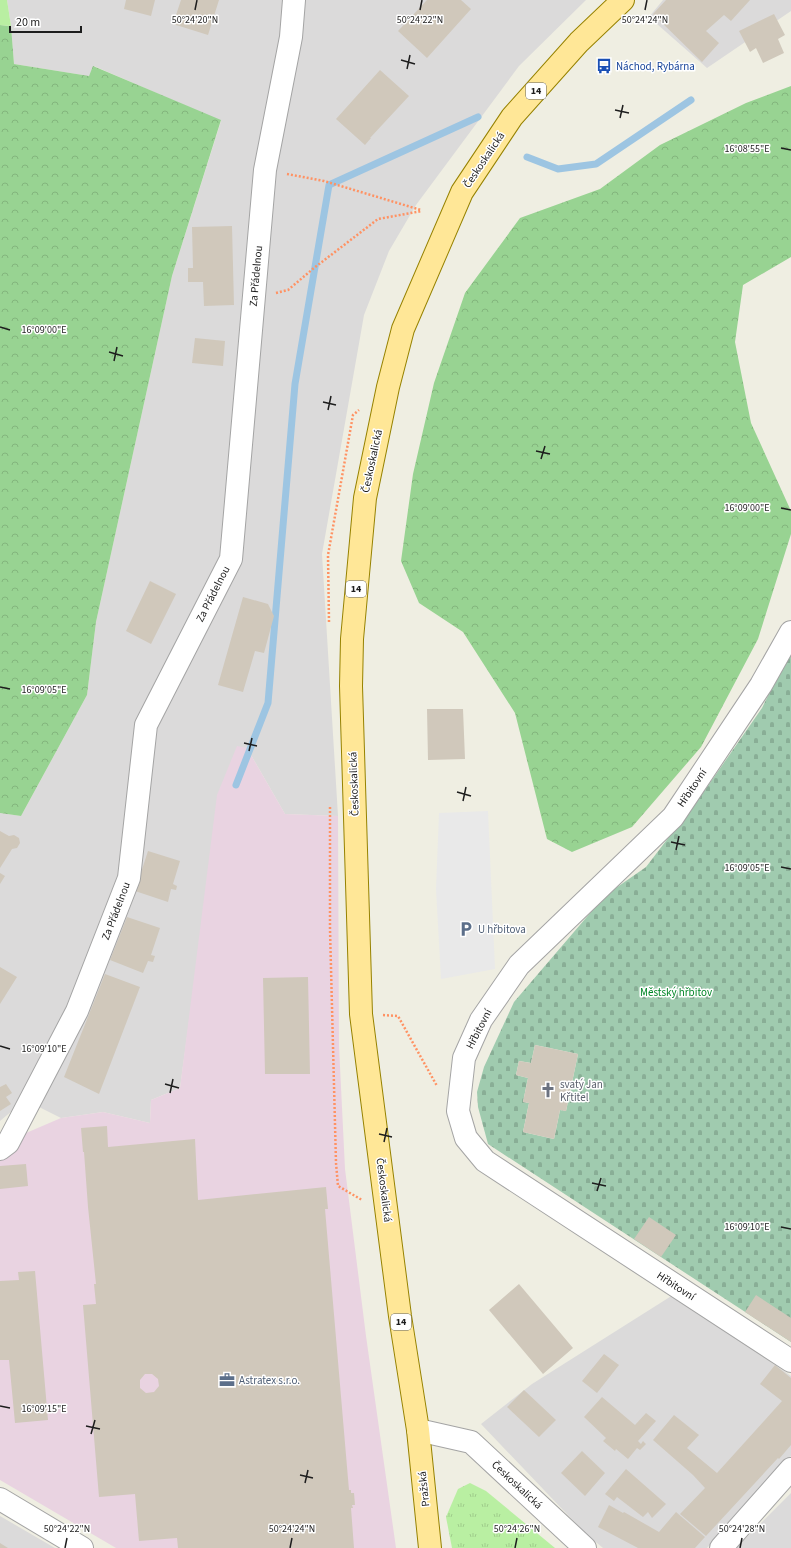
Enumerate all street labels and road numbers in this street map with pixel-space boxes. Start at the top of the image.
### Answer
road number: 14 [526,83,546,99]
street label: Českoskalická [460,129,508,191]
street label: Za Přádelnou [246,245,266,307]
street label: Českoskalická [358,428,386,494]
street label: Za Přádelnou [192,563,234,625]
road number: 14 [346,581,366,597]
street label: Českoskalická [345,752,363,816]
street label: Hřbitovní [674,766,710,810]
street label: Za Přádelnou [98,880,134,942]
street label: Hřbitovní [463,1006,496,1052]
street label: Českoskalická [373,1157,395,1223]
street label: Hřbitovní [654,1268,698,1304]
road number: 14 [391,1314,411,1330]
street label: Českoskalická [488,1458,546,1512]
street label: Pražská [415,1471,433,1507]

